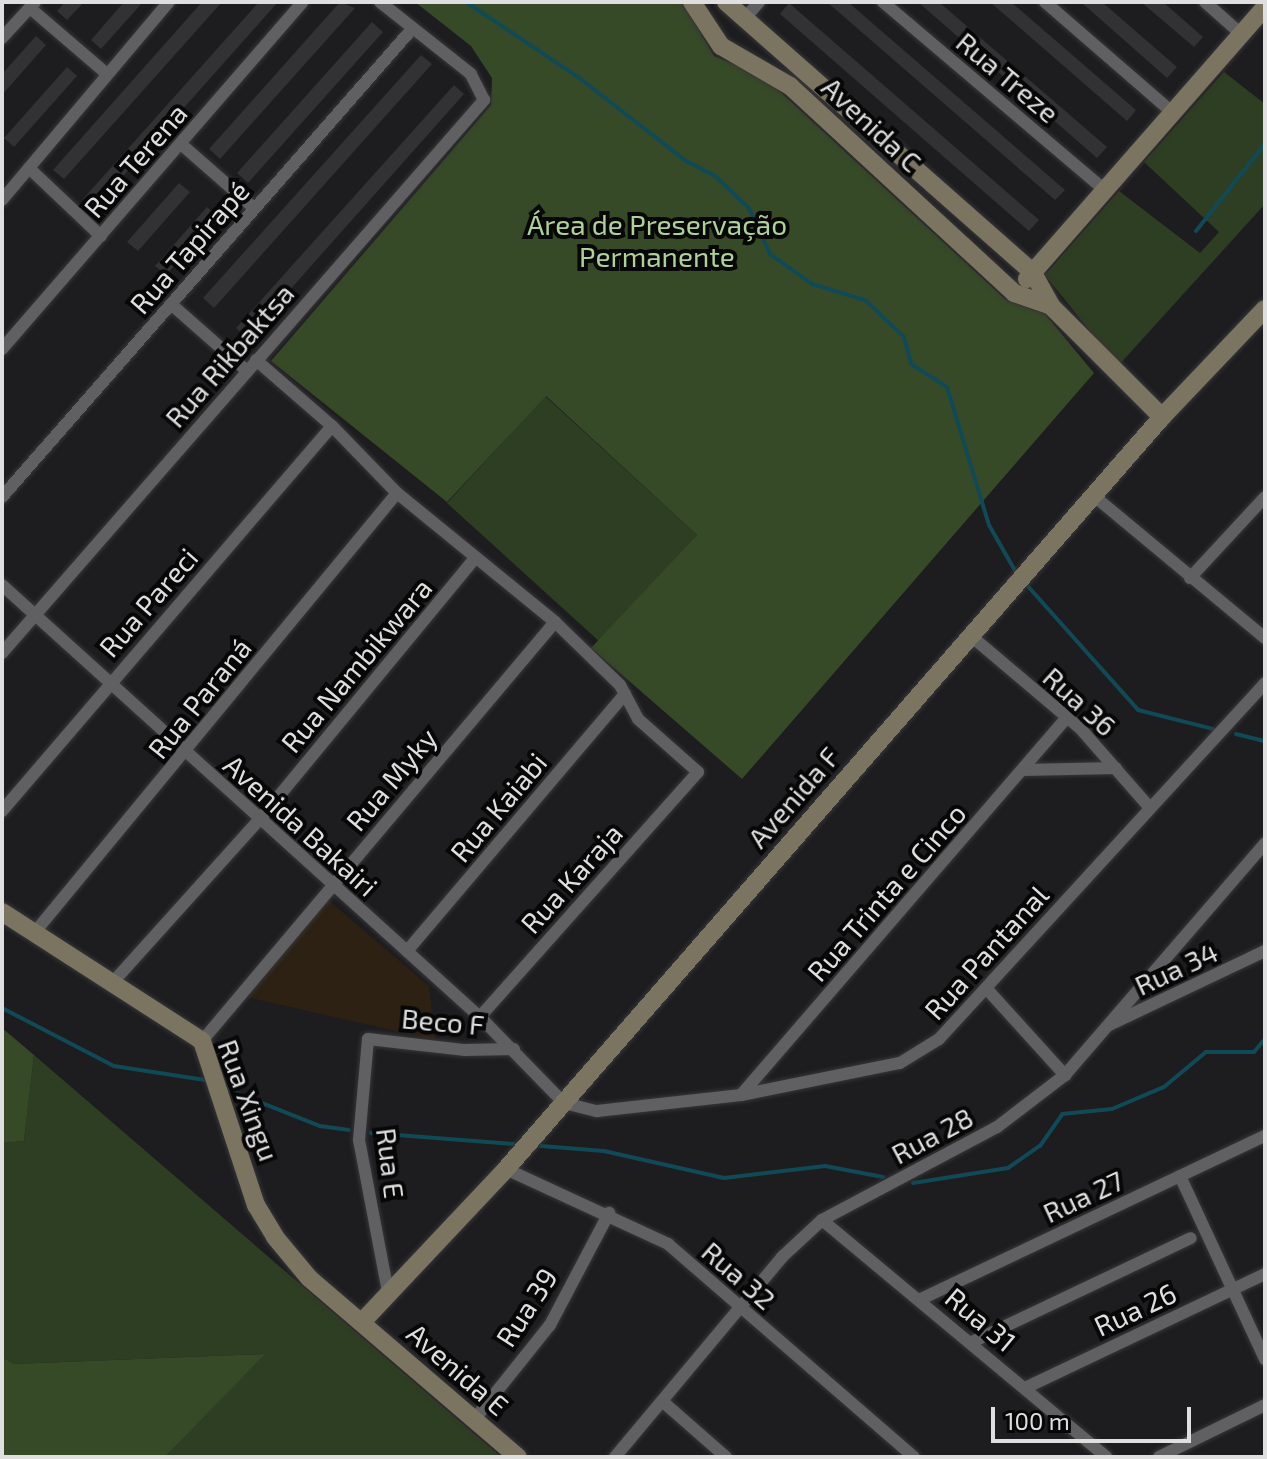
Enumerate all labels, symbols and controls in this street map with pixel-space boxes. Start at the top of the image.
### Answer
street label: Rua Treze [950,24,1066,130]
street label: Avenida C [815,70,929,178]
street label: Rua Terena [76,96,194,224]
street label: Rua Tapirapé [122,174,256,320]
park label: Área de Preservação Permanente [527,207,787,273]
street label: Rua Rikbaktsa [158,276,300,434]
street label: Rua Pareci [92,541,204,663]
street label: Rua Nambikwara [274,571,438,759]
street label: Rua Paraná [140,631,258,765]
street label: Rua 36 [1037,660,1123,742]
street label: Rua Myky [338,721,444,837]
street label: Avenida F [740,740,846,854]
street label: Rua Kaiabi [443,746,553,868]
street label: Avenida Bakairi [217,747,385,903]
street label: Rua Trinta e Cinco [799,796,973,988]
street label: Rua Karaja [513,816,629,940]
street label: Rua Pantanal [917,878,1055,1026]
street label: Rua 34 [1129,934,1223,1002]
street label: Beco F [400,1001,486,1041]
street label: Rua Xingu [212,1035,286,1165]
street label: Rua 28 [885,1100,979,1170]
street label: Rua E [370,1126,412,1200]
street label: Rua 27 [1037,1163,1129,1229]
street label: Rua 32 [695,1234,783,1316]
street label: Rua 39 [488,1262,564,1352]
street label: Rua 26 [1089,1275,1181,1343]
street label: Rua 31 [939,1280,1023,1358]
street label: Avenida E [401,1316,515,1422]
scale bar [995,1391,1195,1441]
text: 100 m [1005,1406,1070,1435]

